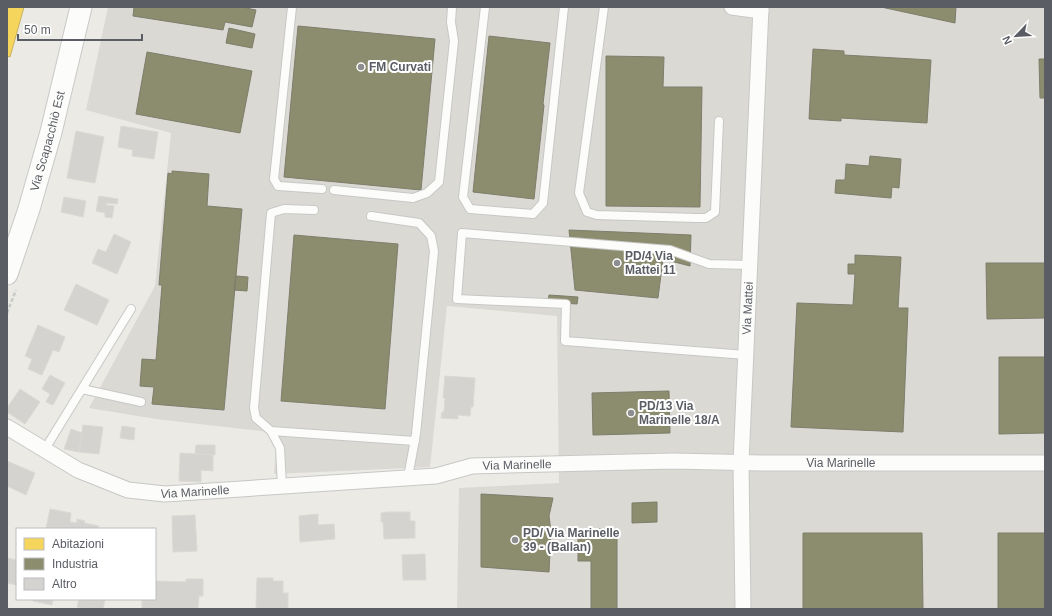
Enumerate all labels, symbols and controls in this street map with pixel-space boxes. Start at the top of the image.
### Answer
scale bar [18,16,142,42]
north arrow [996,16,1036,56]
text: 50 m [24,23,51,37]
text: N [1000,34,1014,46]
place label: FM Curvati [369,60,431,74]
marker: FM Curvati [356,62,366,72]
street label: Via Scapacchiò Est [27,89,68,193]
place label: PD/4 Via Mattei 11 [625,249,676,277]
marker: PD/4 Via Mattei 11 [612,258,622,268]
street label: Via Mattei [740,281,756,335]
place label: PD/13 Via Marinelle 18/A [639,399,720,427]
marker: PD/13 Via Marinelle 18/A [626,408,636,418]
street label: Via Marinelle [806,456,876,470]
street label: Via Marinelle [482,457,552,473]
street label: Via Marinelle [160,483,230,501]
place label: PD/ Via Marinelle 39 - (Ballan) [523,526,620,554]
legend [16,528,156,600]
marker: PD/ Via Marinelle 39 - (Ballan) [510,535,520,545]
text: Abitazioni [52,537,104,551]
text: Industria [52,557,98,571]
text: Altro [52,577,77,591]

